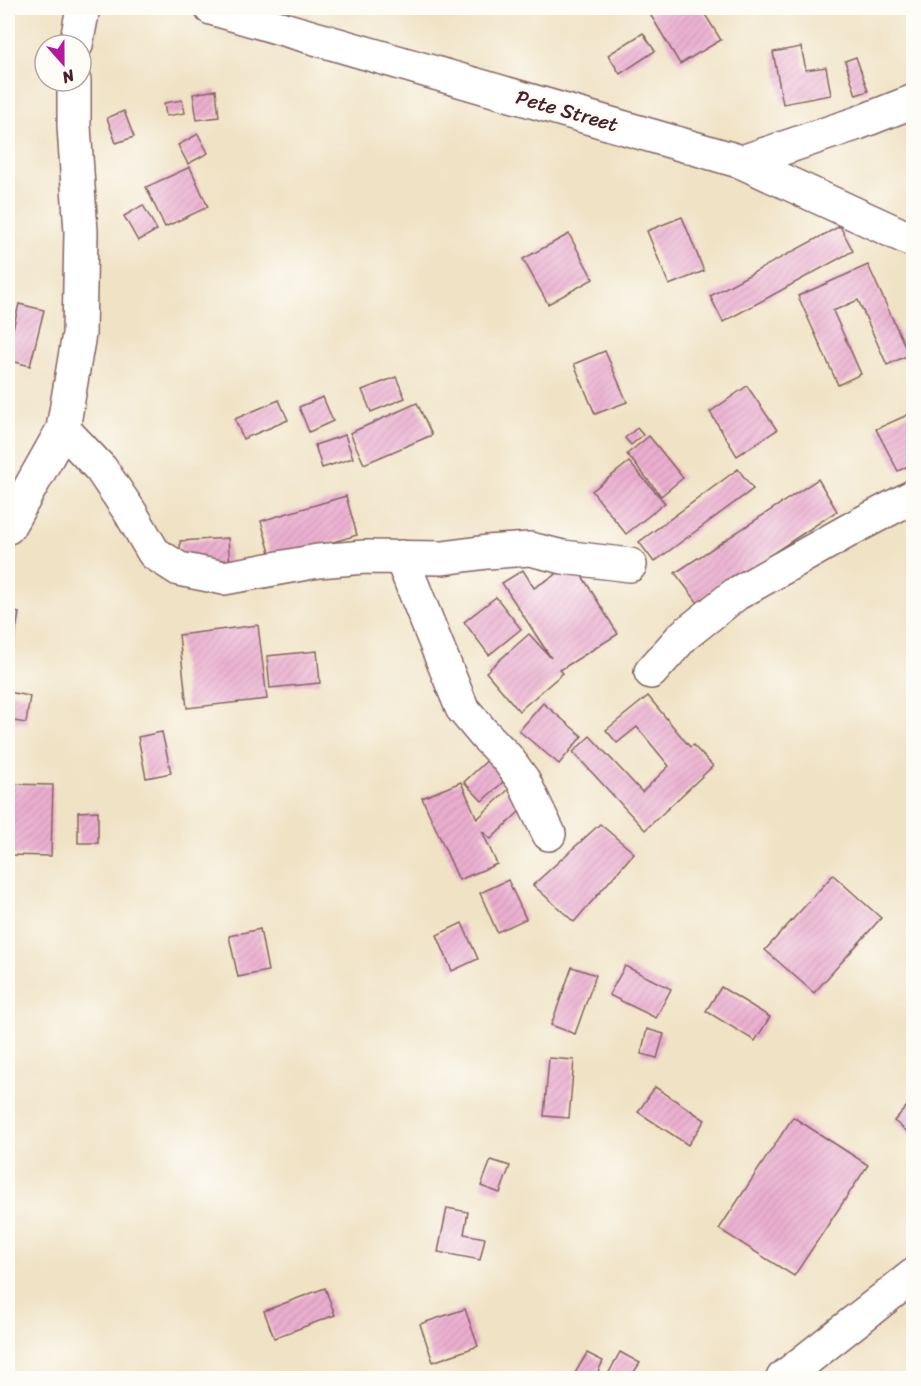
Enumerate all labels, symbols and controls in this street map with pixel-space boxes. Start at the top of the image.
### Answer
north arrow [33,33,93,93]
text: N [57,61,80,92]
street label: Pete Street [512,80,622,142]

